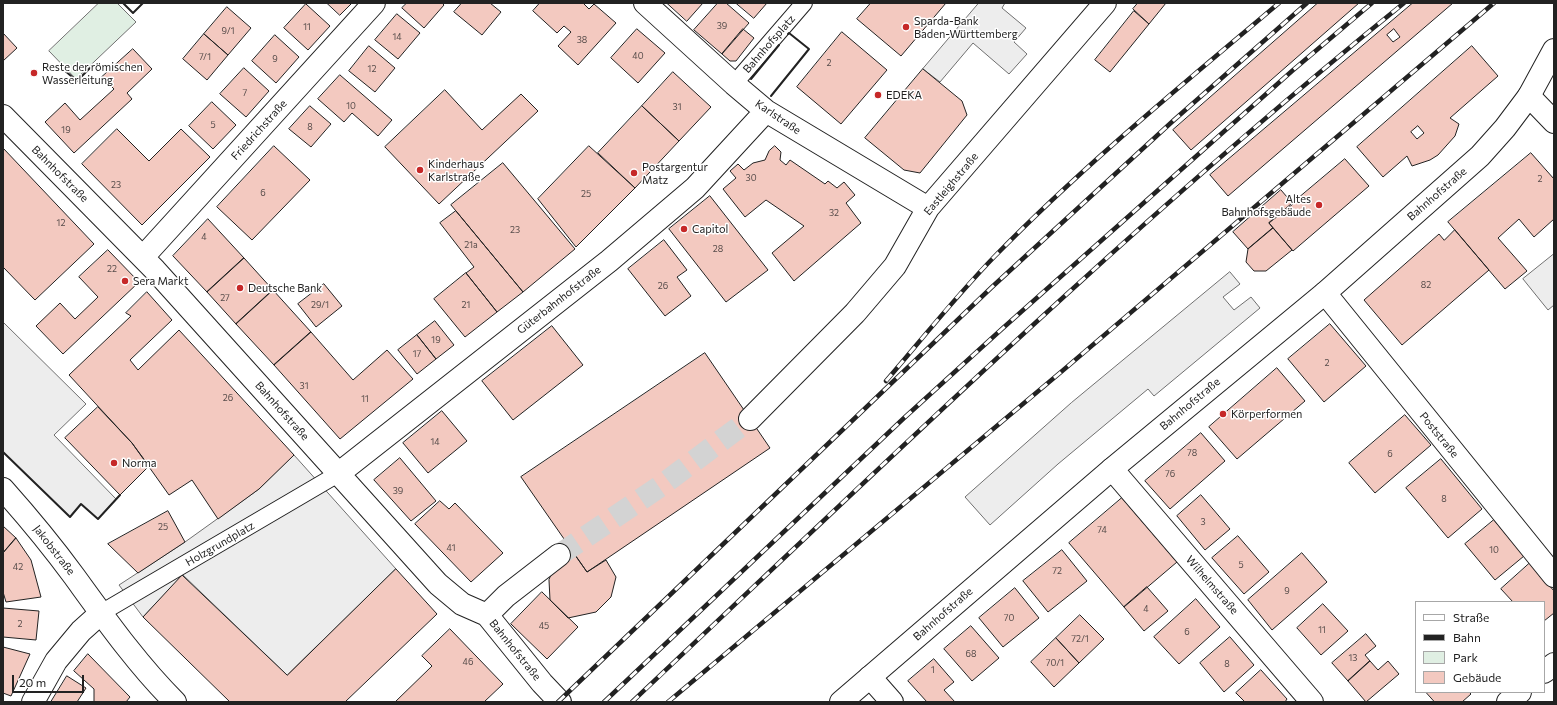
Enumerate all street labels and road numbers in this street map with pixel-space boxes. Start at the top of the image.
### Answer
street label: Bahnhofsplatz [740,12,798,76]
street label: Friedrichstraße [229,97,289,163]
street label: Karlstraße [753,97,803,137]
street label: Bahnhofstraße [29,143,91,205]
street label: Eastleighstraße [921,150,981,218]
street label: Bahnhofstraße [1405,165,1469,223]
street label: Güterbahnhofstraße [514,263,604,337]
street label: Bahnhofstraße [1157,375,1223,433]
street label: Bahnhofstraße [252,379,312,443]
street label: Poststraße [1417,410,1461,460]
street label: Holzgrundplatz [183,519,257,569]
street label: Jakobstraße [30,522,78,578]
street label: Wilhelmstraße [1183,553,1241,617]
street label: Bahnhofstraße [911,585,975,643]
street label: Bahnhofstraße [486,617,544,683]

